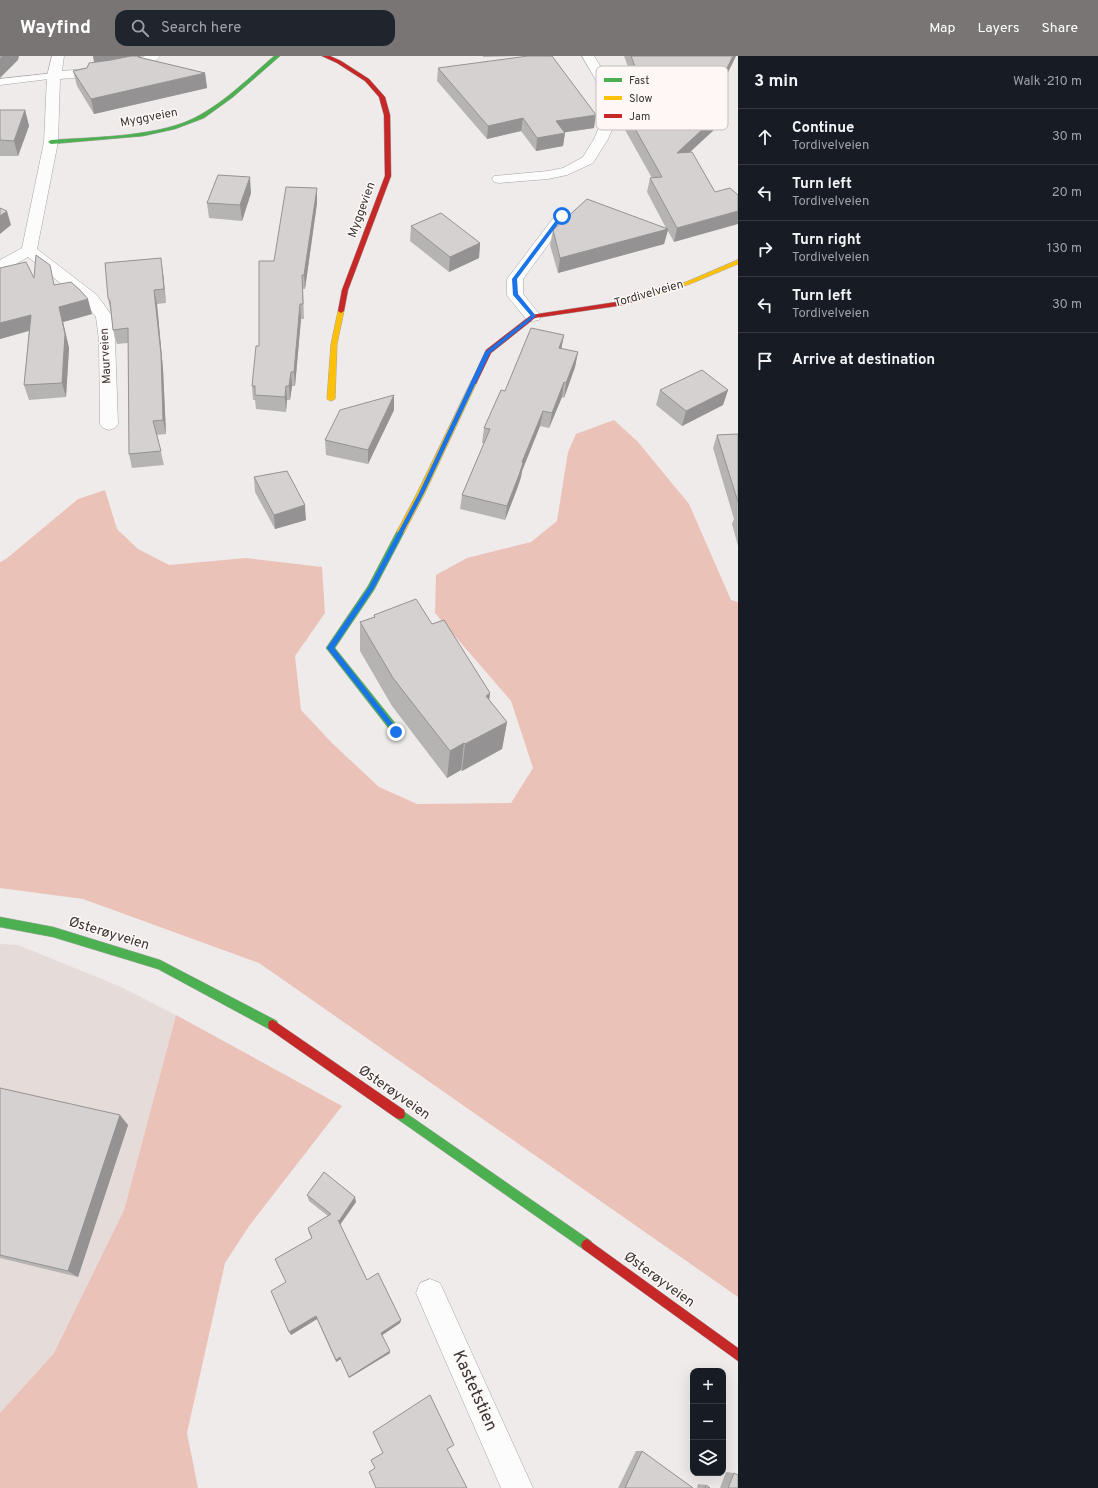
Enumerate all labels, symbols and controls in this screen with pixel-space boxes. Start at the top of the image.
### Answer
search box [115,10,395,46]
text: Wayfind [20,16,91,40]
icon: search [129,17,151,39]
text: Search here [161,19,241,38]
text: Map [929,20,955,37]
text: Layers [977,20,1019,37]
text: Share [1041,20,1078,37]
legend [596,66,728,130]
text: 3 min [754,71,798,93]
text: Fast [629,74,649,88]
text: Walk · 210 m [1013,74,1082,90]
text: Slow [629,92,652,106]
street label: Myggveien [119,105,179,131]
text: Jam [629,110,650,124]
text: Continue [792,119,854,138]
icon: ahead [754,126,776,148]
text: 30 m [1052,129,1082,145]
text: Tordivelveien [792,138,869,154]
text: Turn left [792,175,852,194]
street label: Myggevien [345,180,379,240]
icon: left [754,182,776,204]
text: 20 m [1052,185,1082,201]
text: Tordivelveien [792,194,869,210]
route start [553,207,571,225]
text: Turn right [792,231,861,250]
icon: right [754,238,776,260]
text: 130 m [1047,241,1082,257]
text: Tordivelveien [792,250,869,266]
street label: Tordivelveien [613,276,685,312]
text: Turn left [792,287,852,306]
icon: left [754,294,776,316]
text: 30 m [1052,297,1082,313]
text: Tordivelveien [792,306,869,322]
street label: Maurveien [97,328,115,384]
icon: arrive [754,350,776,372]
text: Arrive at destination [792,351,935,370]
route end [387,723,405,741]
street label: Østerøyveien [67,914,151,954]
street label: Østerøyveien [355,1062,433,1124]
street label: Østerøyveien [620,1249,698,1311]
street label: Kastetstien [446,1347,502,1435]
map controls [690,1368,726,1476]
button: + [690,1368,726,1404]
button: − [690,1404,726,1440]
button: layers [690,1440,726,1476]

